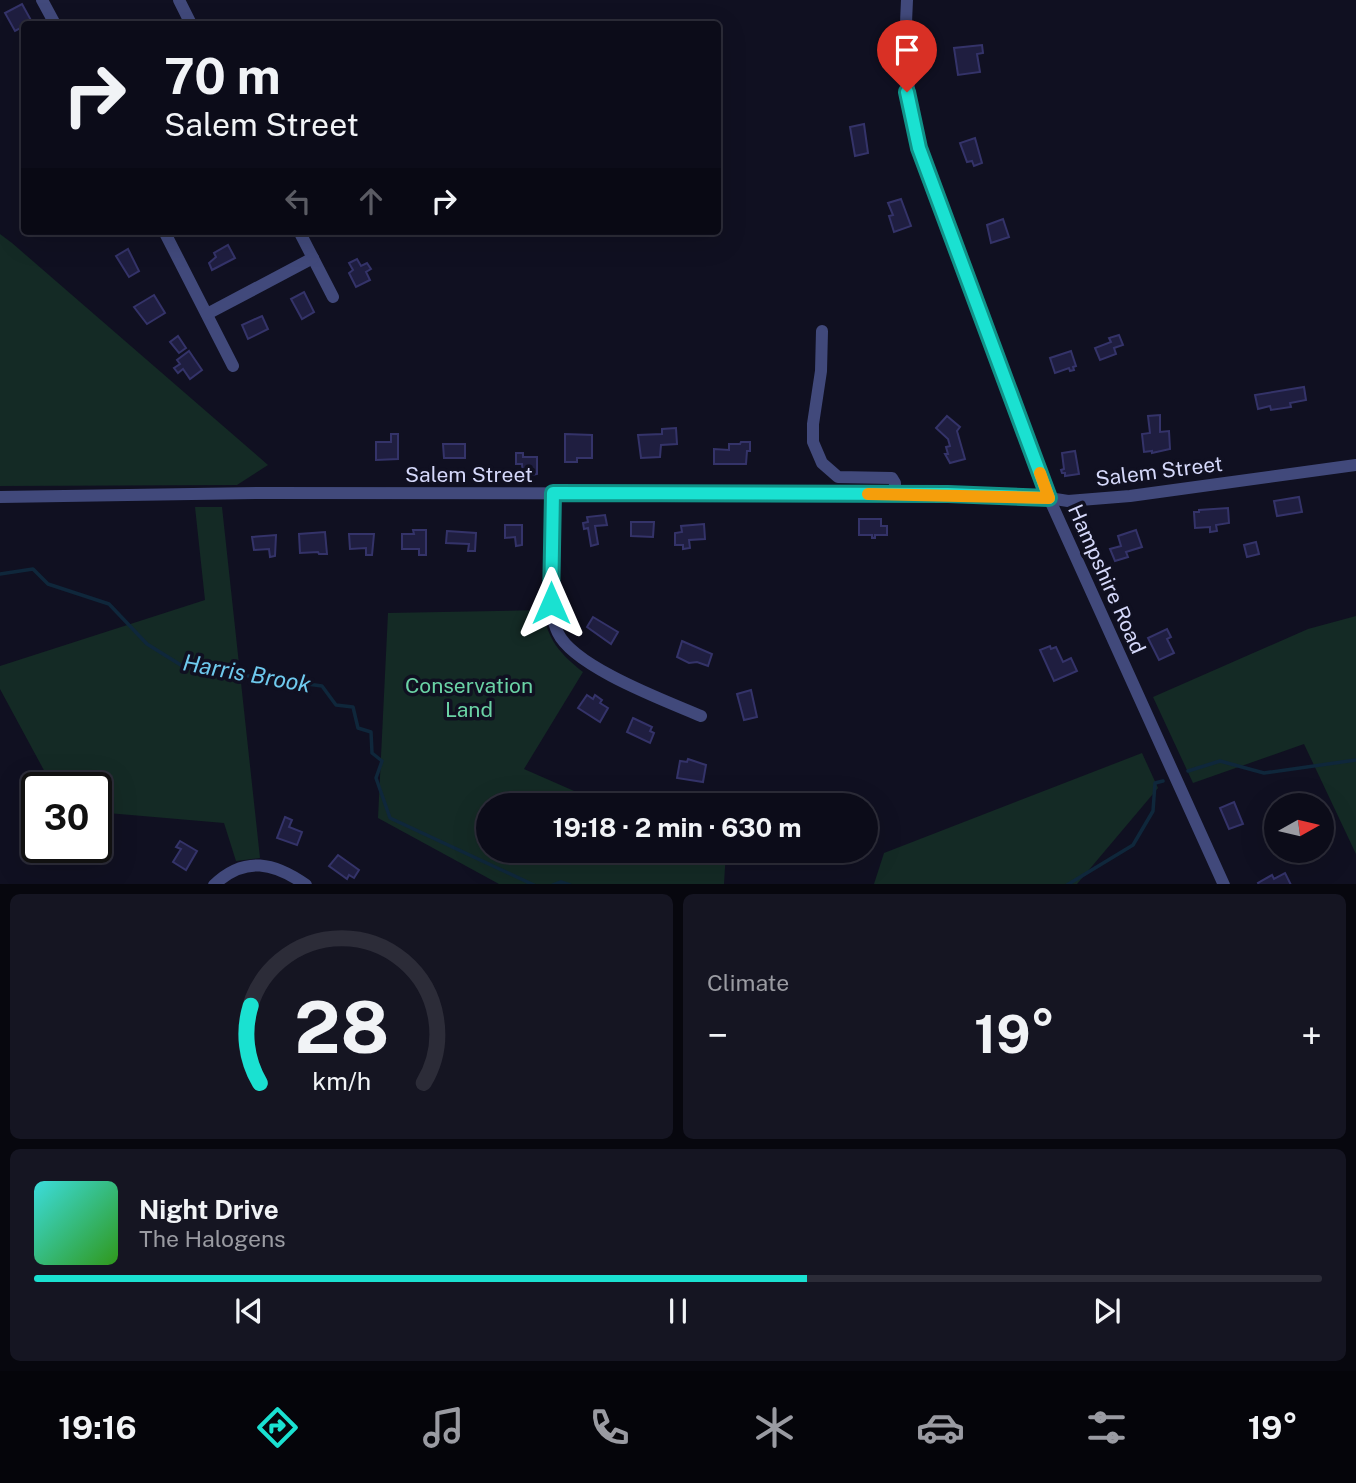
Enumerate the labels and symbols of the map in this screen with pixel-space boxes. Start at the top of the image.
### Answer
pin [877,20,937,92]
street label: Salem Street [1094,451,1224,491]
street label: Salem Street [405,462,533,487]
street label: Hampshire Road [1063,500,1151,658]
position arrow [514,566,588,640]
water label: Harris Brook [181,648,314,698]
park label: Conservation Land [405,673,533,722]
speed limit sign: 30 [21,772,112,863]
north arrow [1264,793,1334,863]

